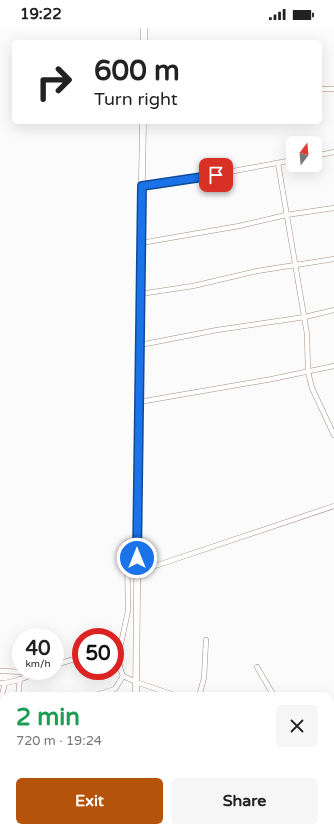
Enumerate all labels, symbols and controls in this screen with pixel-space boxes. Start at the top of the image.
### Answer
text: 19:22 [20,5,62,23]
text: 600 m [94,54,180,88]
icon: right [28,56,80,108]
text: Turn right [94,88,178,110]
north arrow [286,136,322,172]
map controls [286,136,322,172]
pin [199,158,233,192]
icon: arrive [205,164,227,186]
position arrow [116,537,158,579]
speed limit sign: 50 [72,628,124,680]
text: 40 [25,637,51,661]
text: km/h [25,658,51,670]
text: 2 min [16,703,80,732]
button: close [276,705,318,747]
text: 720 m · 19:24 [16,733,102,749]
button: Exit [16,778,163,824]
button: Share [171,778,318,824]

